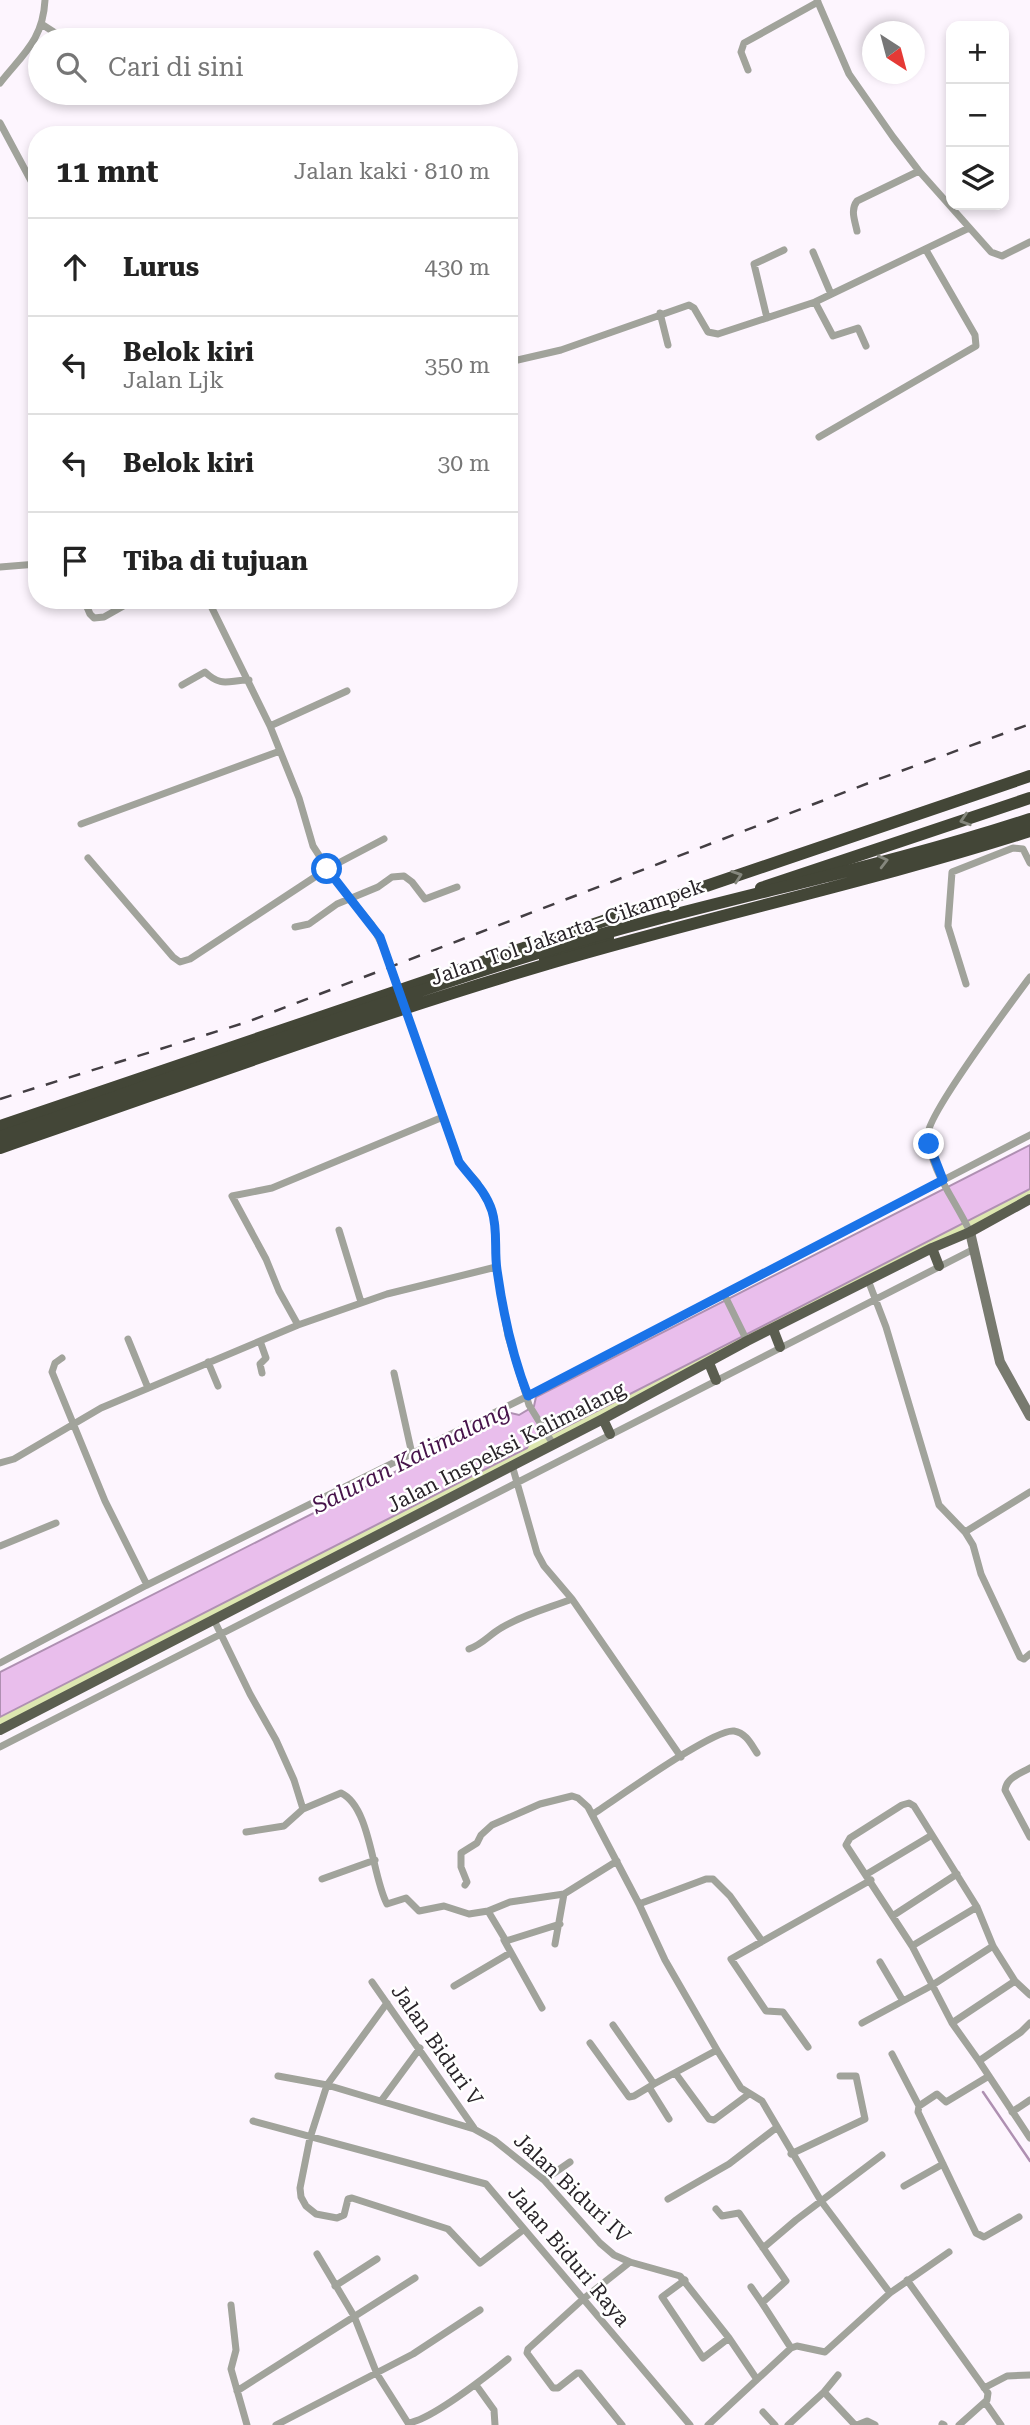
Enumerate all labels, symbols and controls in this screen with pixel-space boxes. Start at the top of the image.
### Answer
north arrow [862,21,925,84]
map controls [946,21,1009,210]
button: + [946,21,1009,84]
search box [28,28,518,105]
icon: search [52,48,90,86]
text: Cari di sini [108,52,244,82]
button: − [946,84,1009,147]
button: layers [946,147,1009,210]
text: 11 mnt [56,154,158,189]
text: Jalan kaki · 810 m [294,158,490,185]
icon: ahead [56,248,94,286]
text: Lurus [123,252,199,282]
text: 430 m [425,254,490,281]
text: Belok kiri [123,337,254,367]
icon: left [56,346,94,384]
text: 350 m [425,352,490,379]
text: Jalan Ljk [123,367,224,394]
icon: left [56,444,94,482]
text: Belok kiri [123,448,254,478]
text: 30 m [437,450,490,477]
icon: arrive [56,542,94,580]
text: Tiba di tujuan [123,546,308,576]
one-way arrow [960,812,972,826]
route start [311,853,342,884]
one-way arrow [877,855,889,869]
one-way arrow [731,870,743,884]
street label: Jalan Tol Jakarta–Cikampek [427,874,707,990]
route end [913,1128,944,1159]
street label: Jalan Inspeksi Kalimalang [383,1376,629,1518]
water label: Saluran Kalimalang [306,1396,515,1520]
street label: Jalan Biduri V [386,1980,488,2110]
street label: Jalan Biduri IV [509,2128,635,2248]
street label: Jalan Biduri Raya [503,2181,635,2332]

